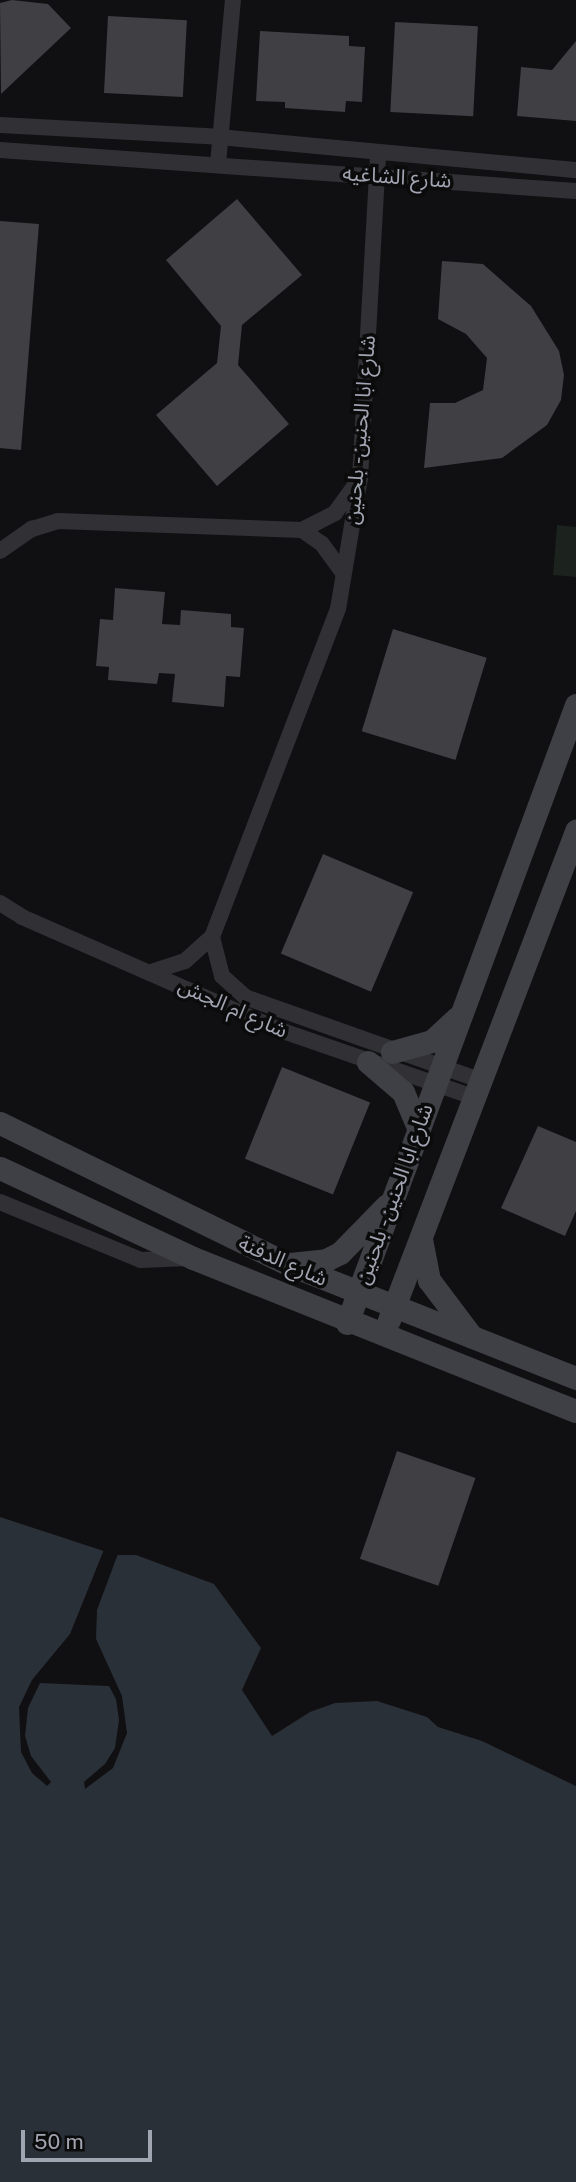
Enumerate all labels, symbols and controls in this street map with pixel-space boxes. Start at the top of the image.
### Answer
street label: شارع الشاغيه [342,161,452,193]
street label: شارع ابا الحنين - بلحنين [339,331,381,529]
street label: شارع ام الجش [175,973,291,1043]
street label: شارع ابا الحنين - بلحنين [349,1098,439,1290]
street label: شارع الدفنة [235,1230,331,1292]
scale bar [24,2116,156,2160]
text: 50 m [34,2129,84,2154]

